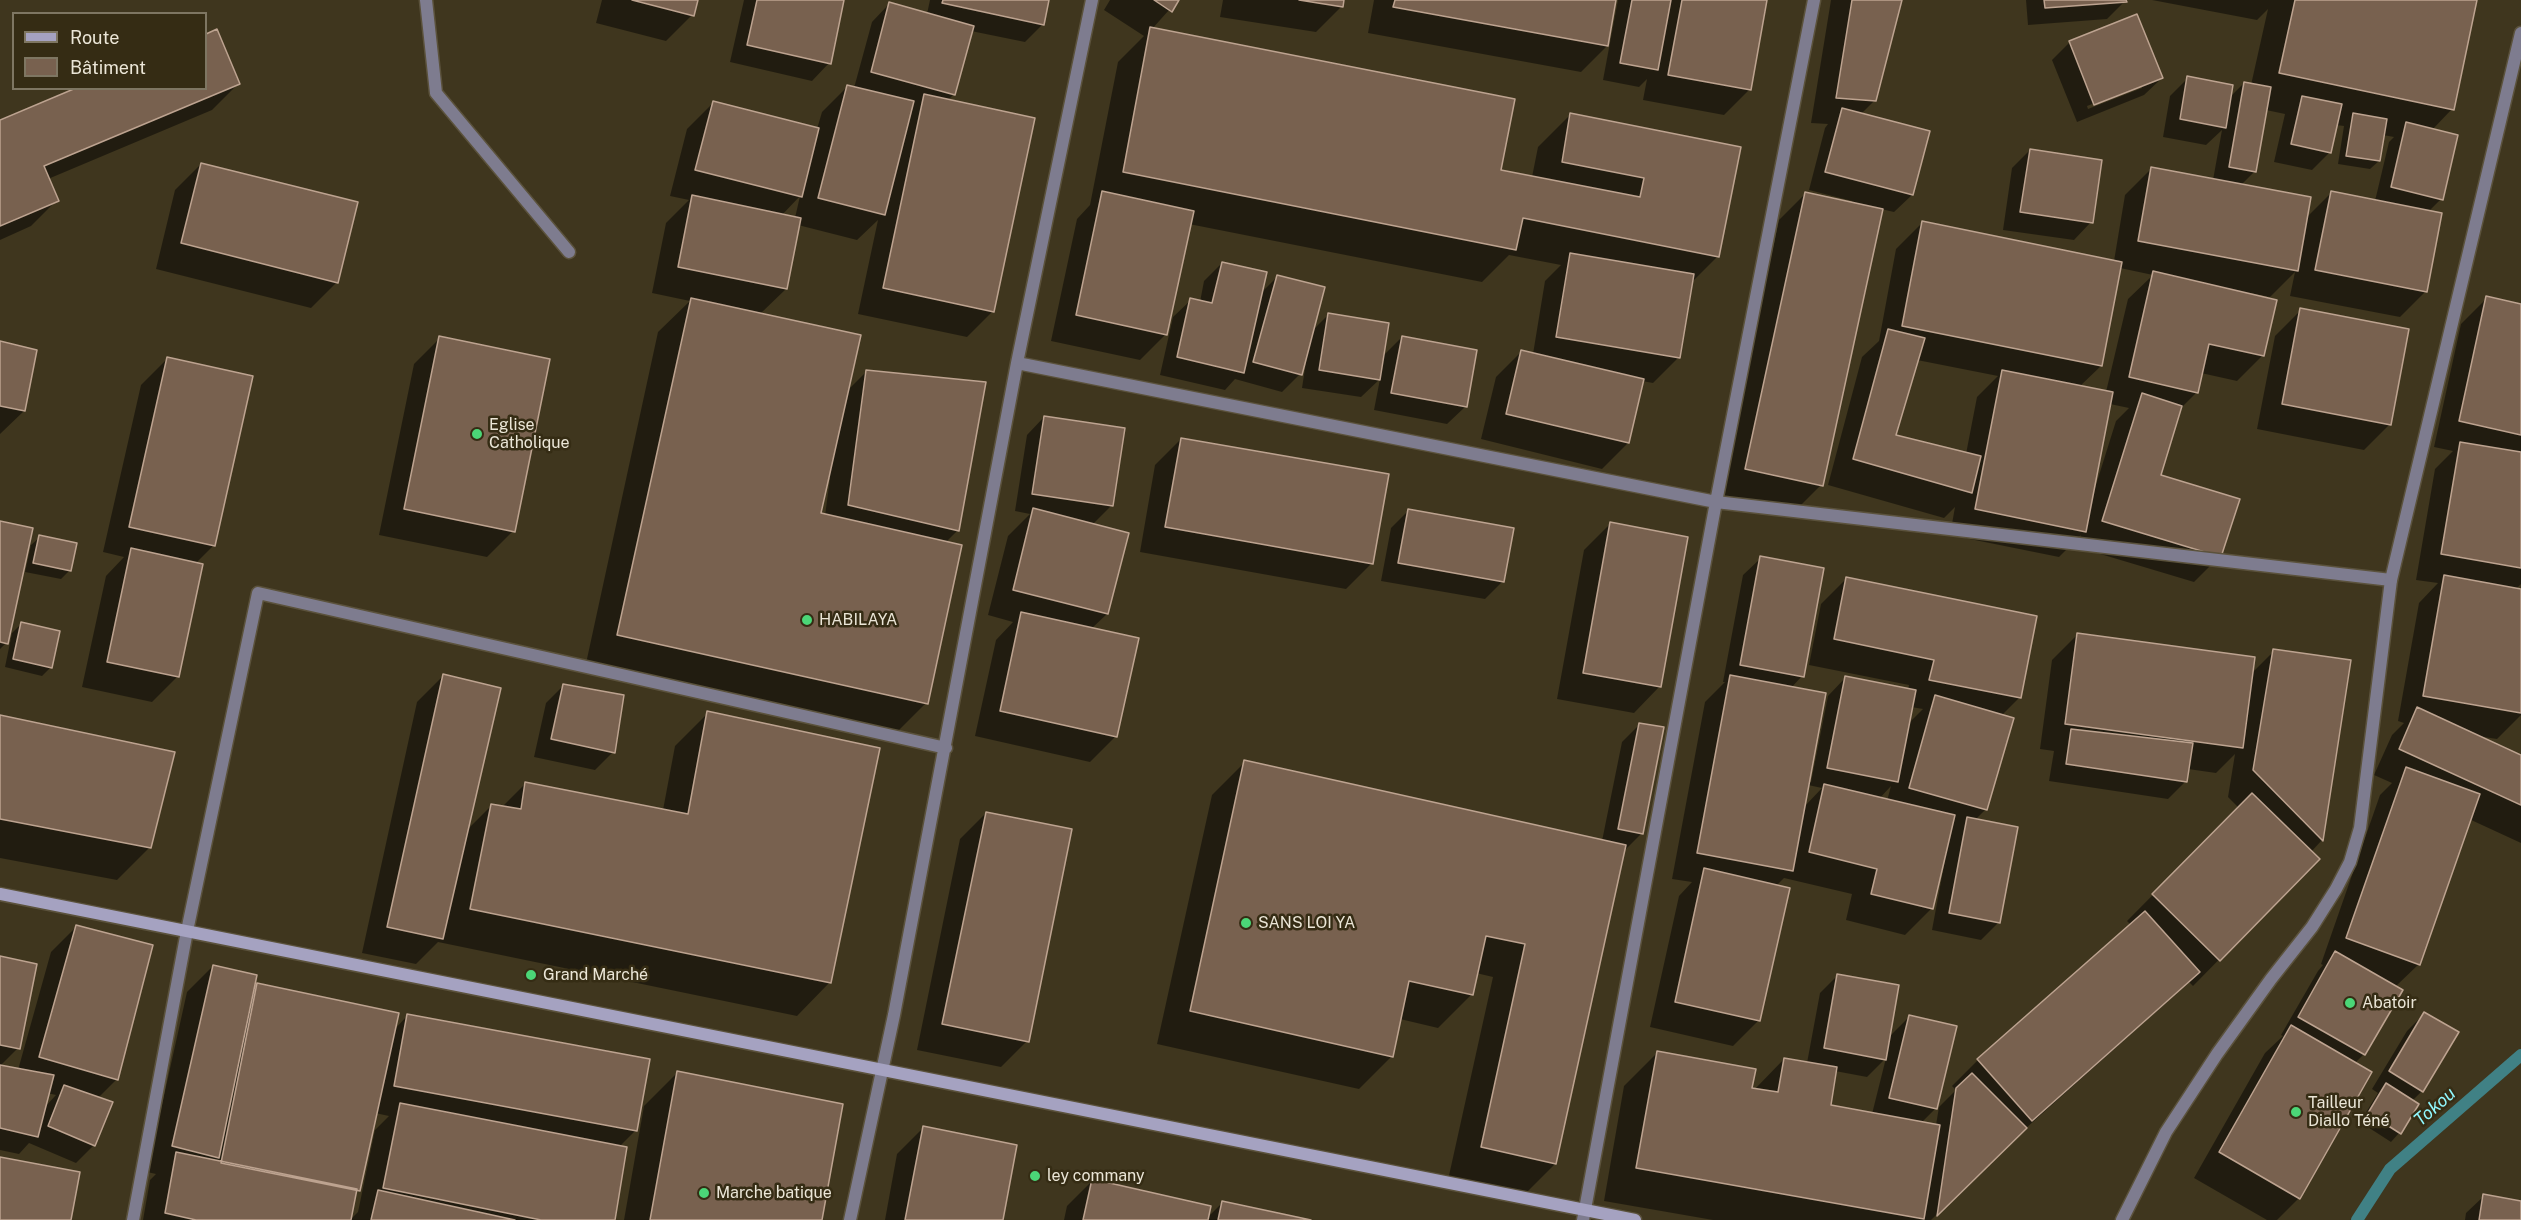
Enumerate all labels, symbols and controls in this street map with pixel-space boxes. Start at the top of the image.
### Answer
legend [12,12,207,90]
text: Route [70,27,119,48]
text: Bâtiment [70,57,146,78]
place label: Eglise Catholique [489,415,570,453]
marker: Eglise Catholique [470,427,484,441]
place label: HABILAYA [819,610,897,630]
marker: HABILAYA [800,613,814,627]
place label: SANS LOI YA [1258,913,1355,933]
marker: SANS LOI YA [1239,916,1253,930]
place label: Grand Marché [543,965,648,985]
marker: Grand Marché [524,968,538,982]
place label: Abatoir [2362,993,2417,1013]
marker: Abatoir [2343,996,2357,1010]
water label: Tokou [2410,1083,2460,1131]
place label: Tailleur Diallo Téné [2308,1093,2390,1131]
marker: Tailleur Diallo Téné [2289,1105,2303,1119]
place label: ley commany [1047,1166,1145,1186]
marker: ley commany [1028,1169,1042,1183]
place label: Marche batique [716,1183,832,1203]
marker: Marche batique [697,1186,711,1200]

